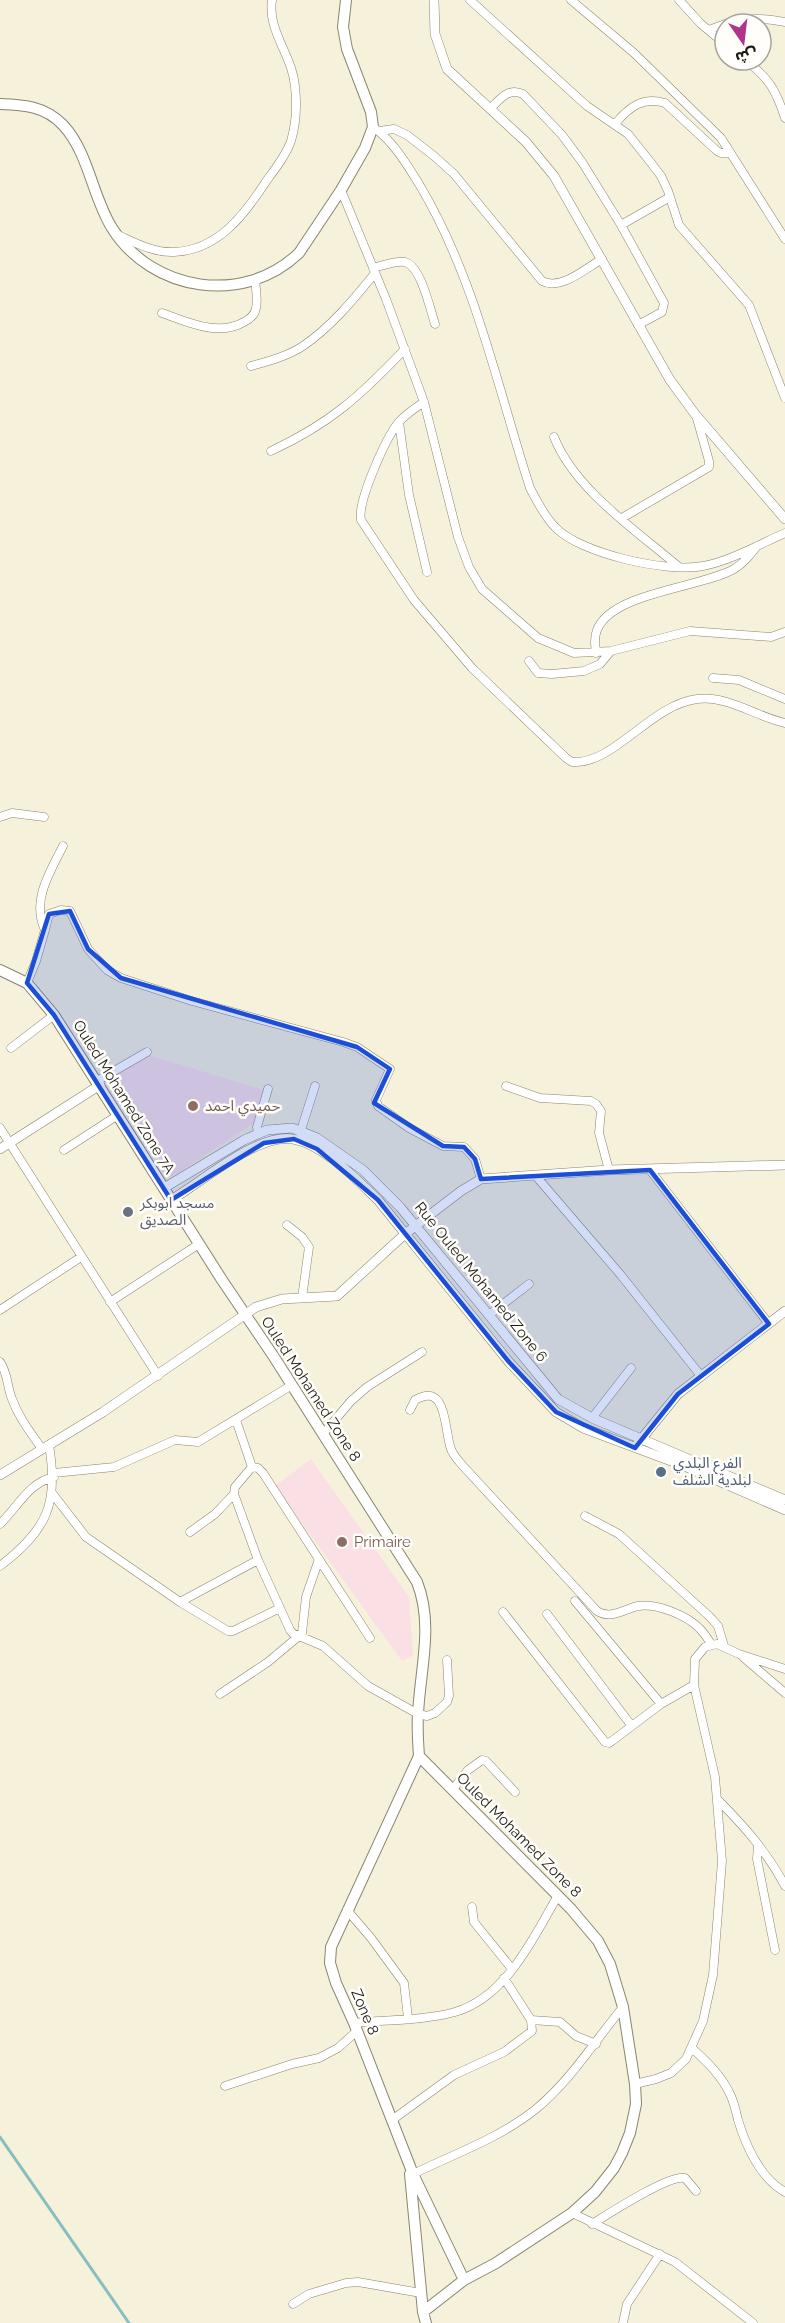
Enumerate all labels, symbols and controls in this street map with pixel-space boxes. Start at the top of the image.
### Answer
north arrow [713,12,773,72]
text: ش [733,44,759,68]
street label: Ouled Mohamed Zone 7A [69,1017,179,1177]
place label: حميدي احمد [205,1097,281,1117]
marker: حميدي احمد [186,1099,200,1113]
place label: مسجد ابوبكر الصديق [139,1194,214,1230]
street label: Rue Ouled Mohamed Zone 6 [411,1198,551,1366]
marker: مسجد ابوبكر الصديق [121,1205,135,1219]
street label: Ouled Mohamed Zone 8 [257,1313,365,1465]
place label: الفرع البلدي لبلدية الشلف [673,1454,751,1489]
marker: الفرع البلدي لبلدية الشلف [654,1465,668,1479]
place label: Primaire [354,1533,411,1551]
marker: Primaire [335,1535,349,1549]
street label: Ouled Mohamed Zone 8 [453,1769,585,1901]
street label: Zone 8 [347,1986,383,2038]

